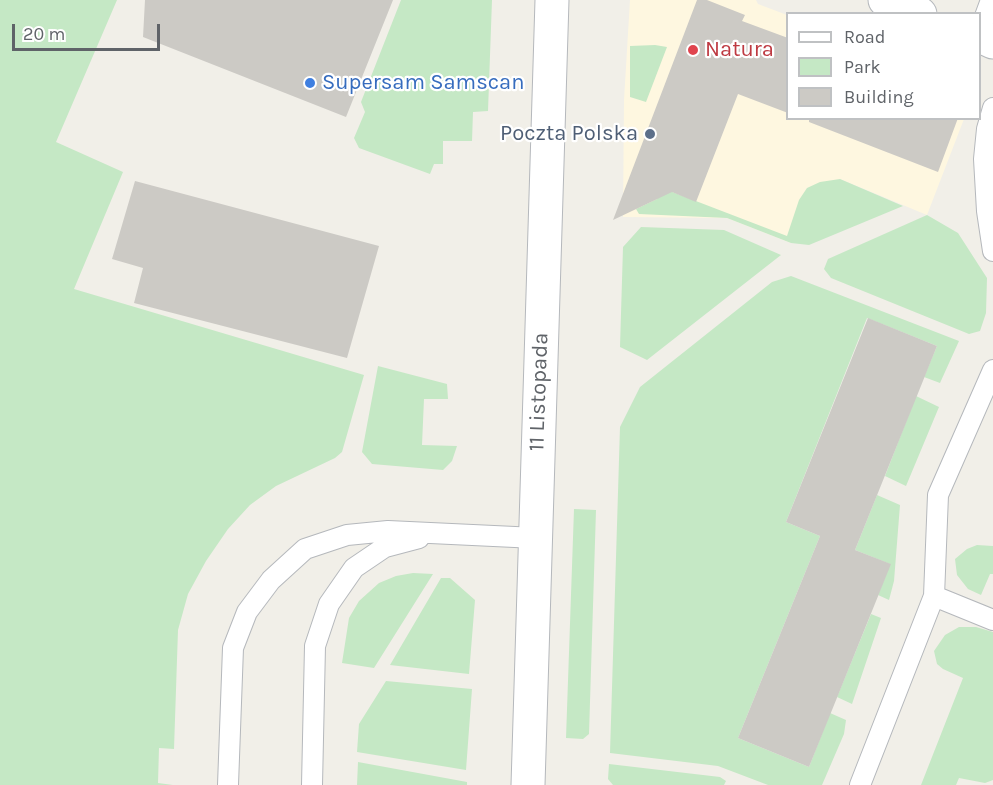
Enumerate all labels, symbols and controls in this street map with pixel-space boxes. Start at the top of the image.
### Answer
scale bar [15,12,164,50]
legend [786,12,981,120]
text: 20 m [23,23,65,45]
text: Road [844,26,885,48]
place label: Natura [705,37,774,63]
marker: Natura [686,43,700,57]
text: Park [844,56,881,78]
place label: Supersam Samscan [322,70,524,96]
marker: Supersam Samscan [303,76,317,90]
text: Building [844,86,914,108]
place label: Poczta Polska [500,121,638,147]
marker: Poczta Polska [643,127,657,141]
street label: 11 Listopada [524,332,554,452]

